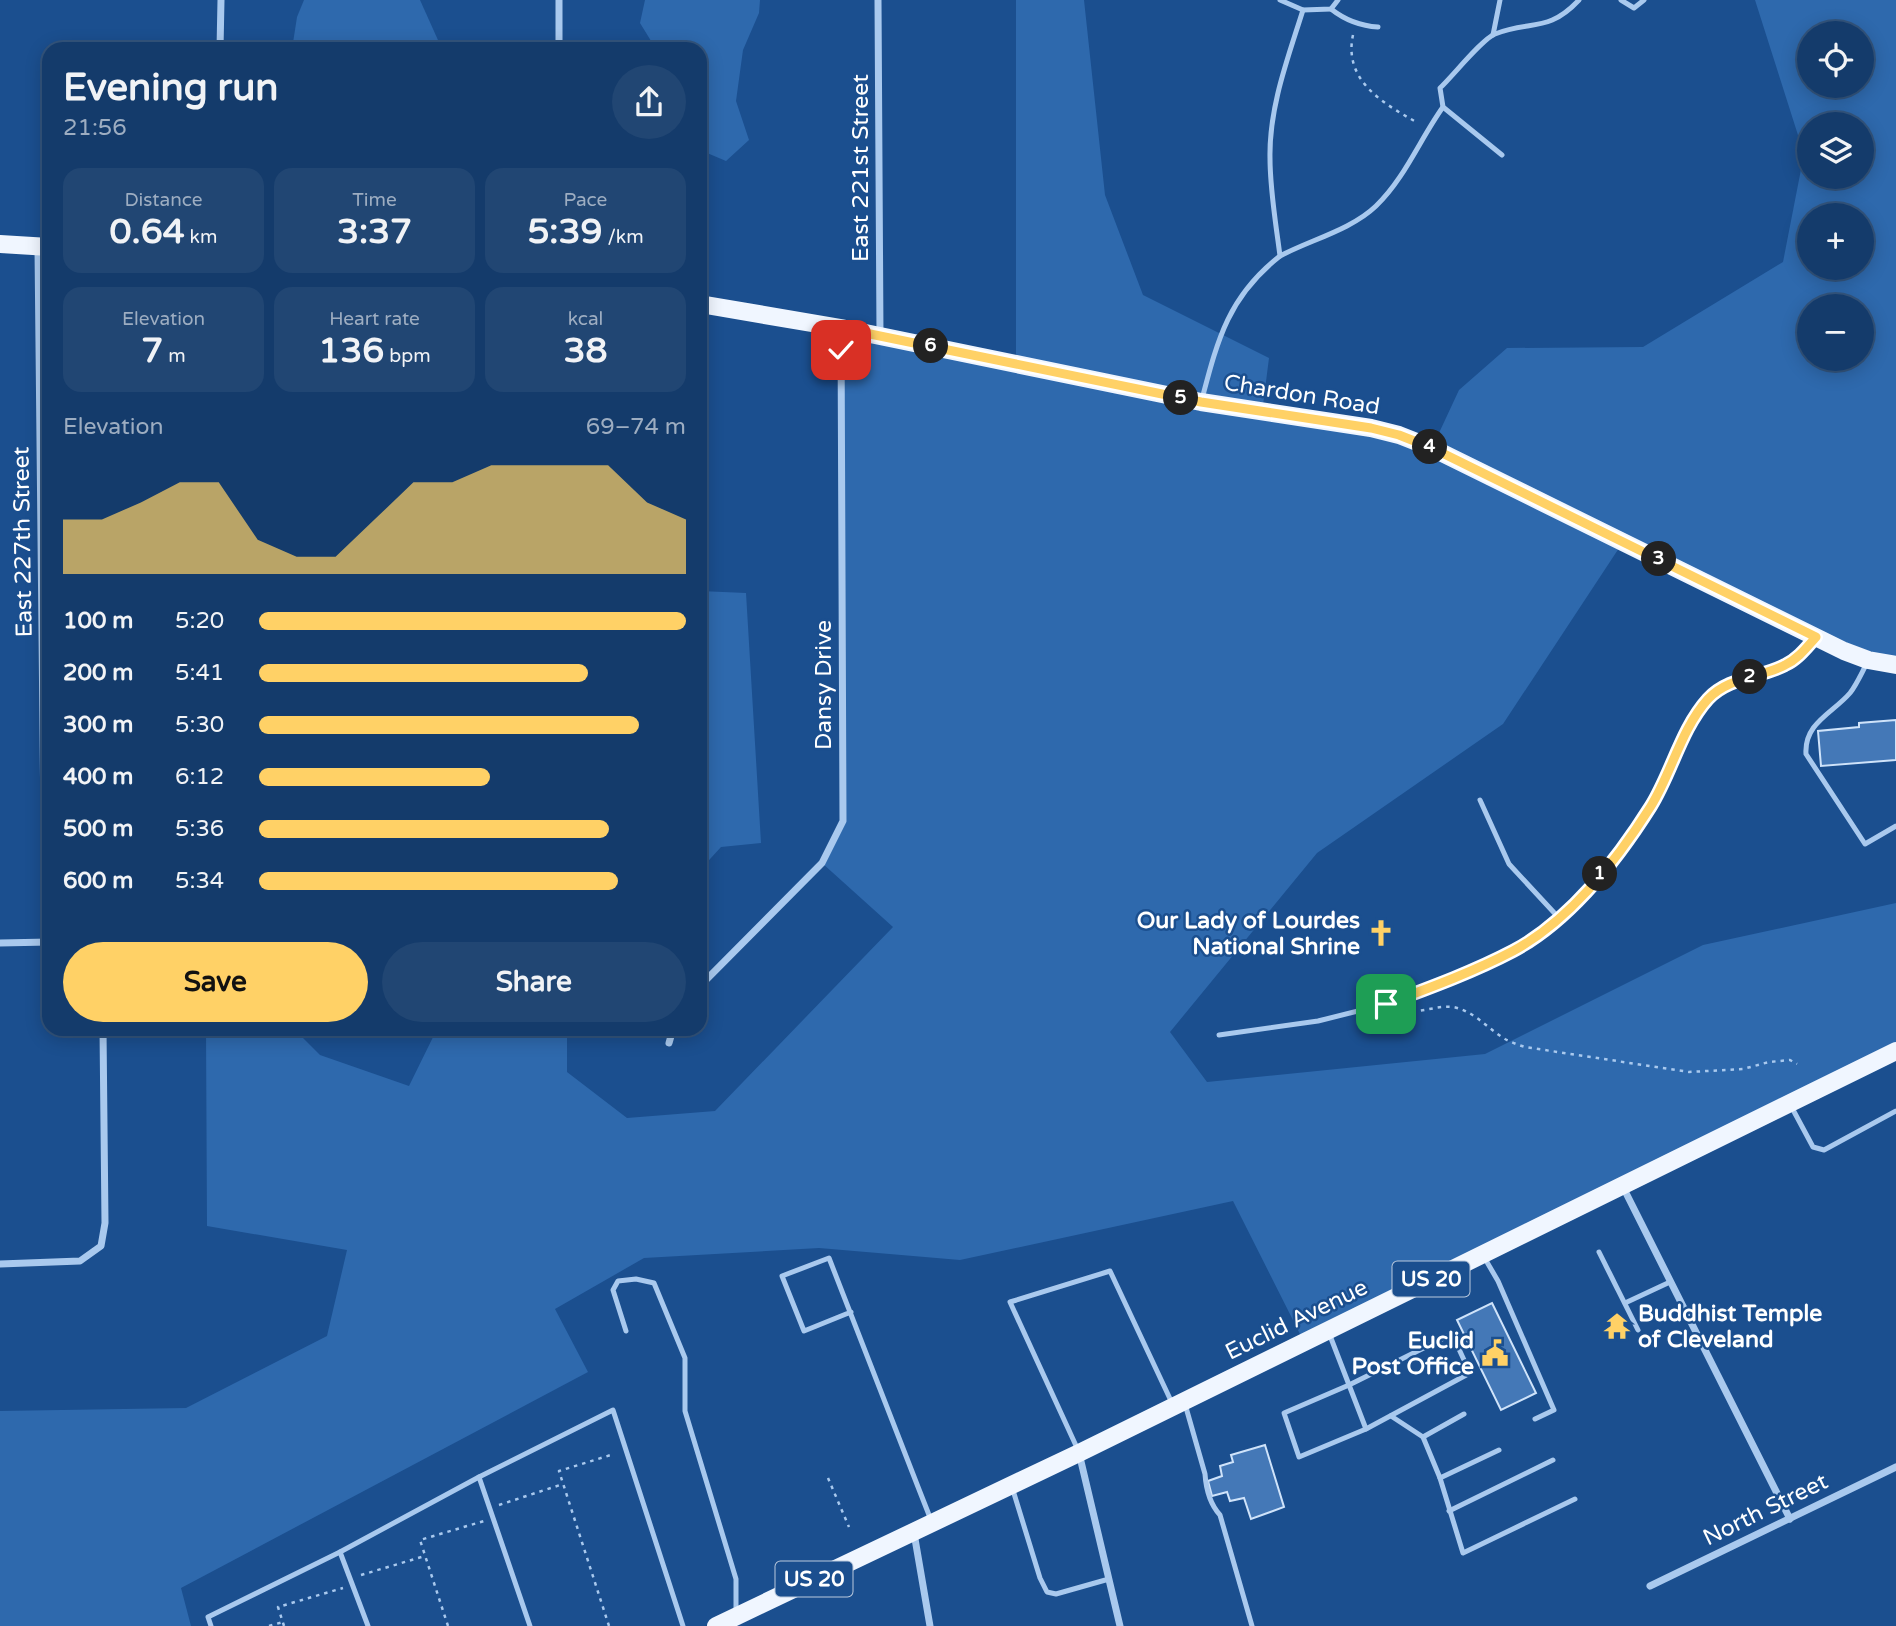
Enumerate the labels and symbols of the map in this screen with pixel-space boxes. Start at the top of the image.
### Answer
street label: East 221st Street [847,74,875,262]
pin [811,320,871,380]
pin: 6 [914,328,948,364]
street label: Chardon Road [1222,369,1382,421]
pin: 5 [1164,380,1198,416]
pin: 4 [1412,430,1448,464]
street label: East 227th Street [7,446,39,638]
pin: 3 [1642,542,1676,576]
street label: Dansy Drive [810,620,838,750]
pin: 2 [1732,660,1768,694]
pin: 1 [1582,856,1618,892]
place label: Our Lady of Lourdes National Shrine [1137,907,1360,961]
church icon: Our Lady of Lourdes National Shrine [1366,918,1396,948]
pin [1356,974,1416,1034]
road number: US 20 [1392,1262,1470,1296]
street label: Euclid Avenue [1221,1273,1372,1366]
place label: Buddhist Temple of Cleveland [1638,1300,1822,1354]
temple icon: Buddhist Temple of Cleveland [1602,1311,1632,1341]
place label: Euclid Post Office [1352,1327,1474,1381]
public building icon: Euclid Post Office [1480,1338,1510,1368]
street label: North Street [1698,1468,1833,1552]
road number: US 20 [776,1562,852,1596]

